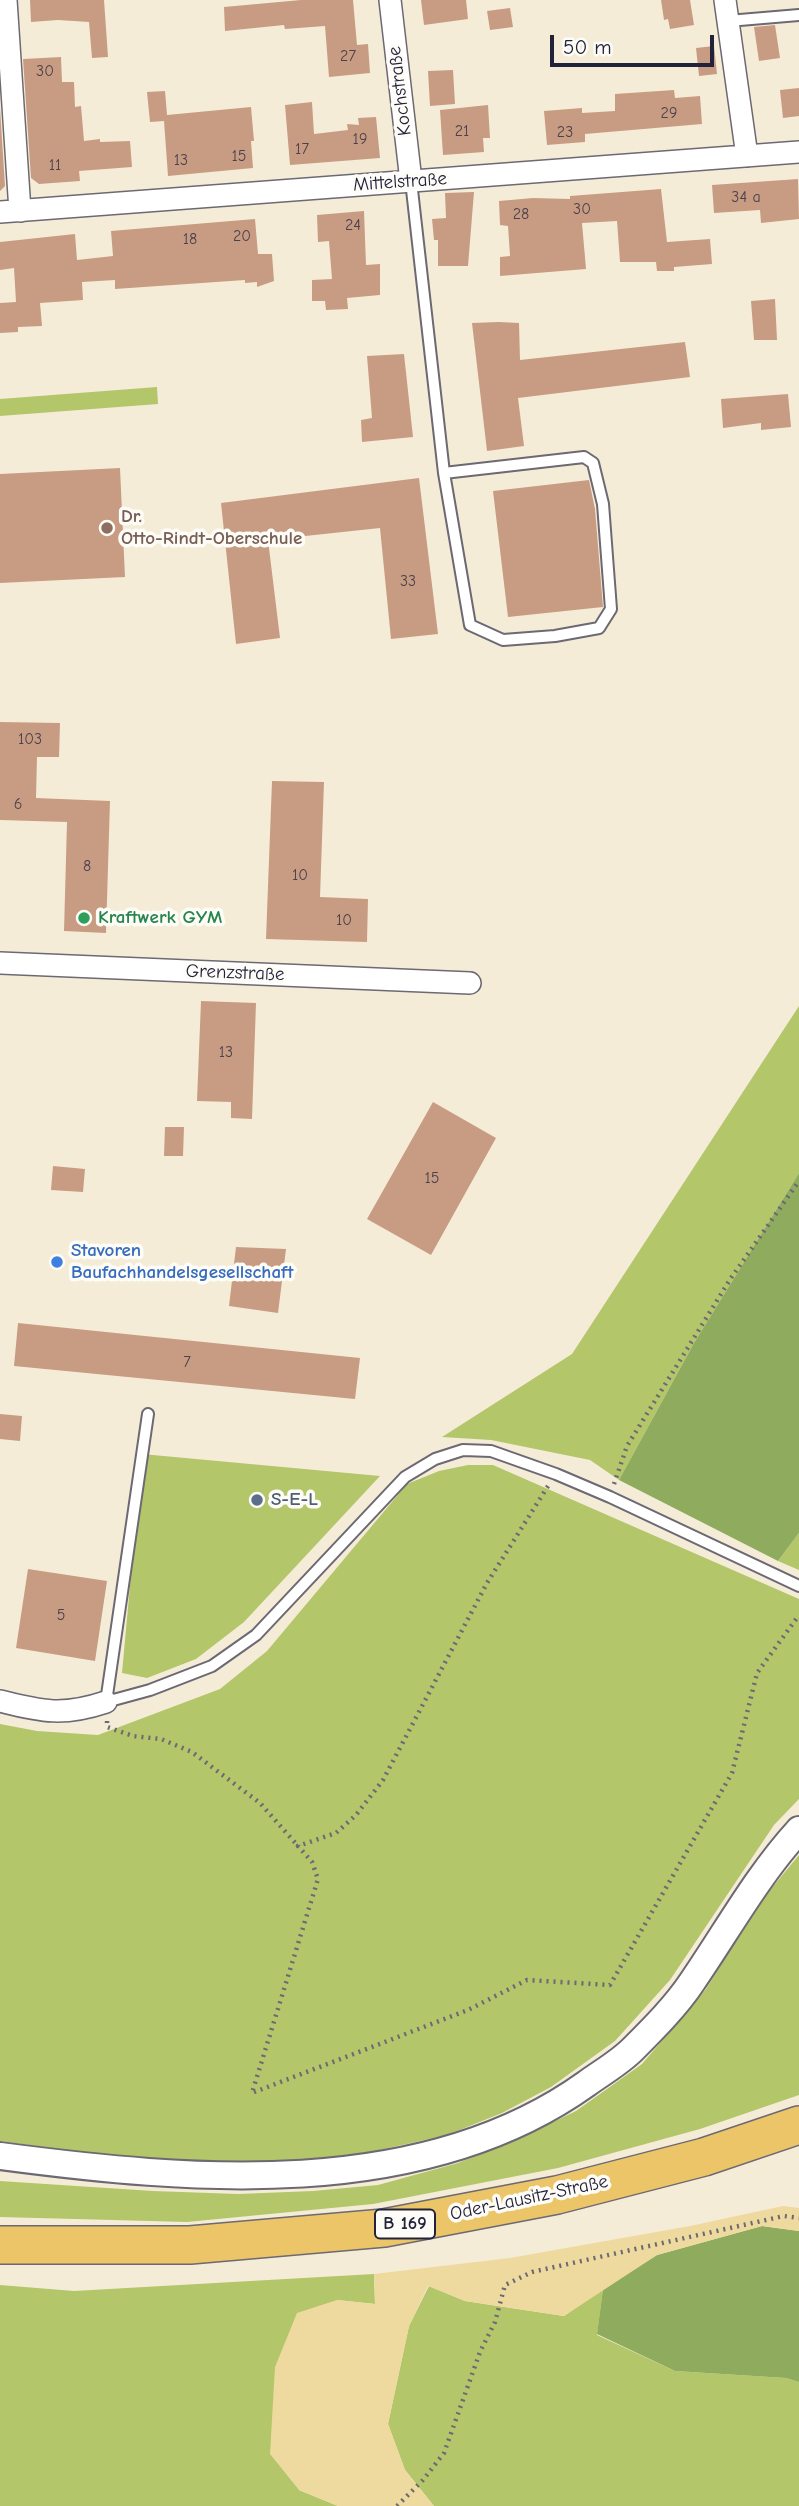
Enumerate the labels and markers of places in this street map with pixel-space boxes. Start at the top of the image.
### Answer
place label: Dr. Otto-Rindt-Oberschule [121,506,302,550]
marker: Dr. Otto-Rindt-Oberschule [99,520,115,536]
place label: Kraftwerk GYM [98,907,222,929]
marker: Kraftwerk GYM [76,910,92,926]
place label: Stavoren Baufachhandelsgesellschaft [71,1240,293,1284]
marker: Stavoren Baufachhandelsgesellschaft [49,1254,65,1270]
place label: S-E-L [271,1489,318,1511]
marker: S-E-L [249,1492,265,1508]

